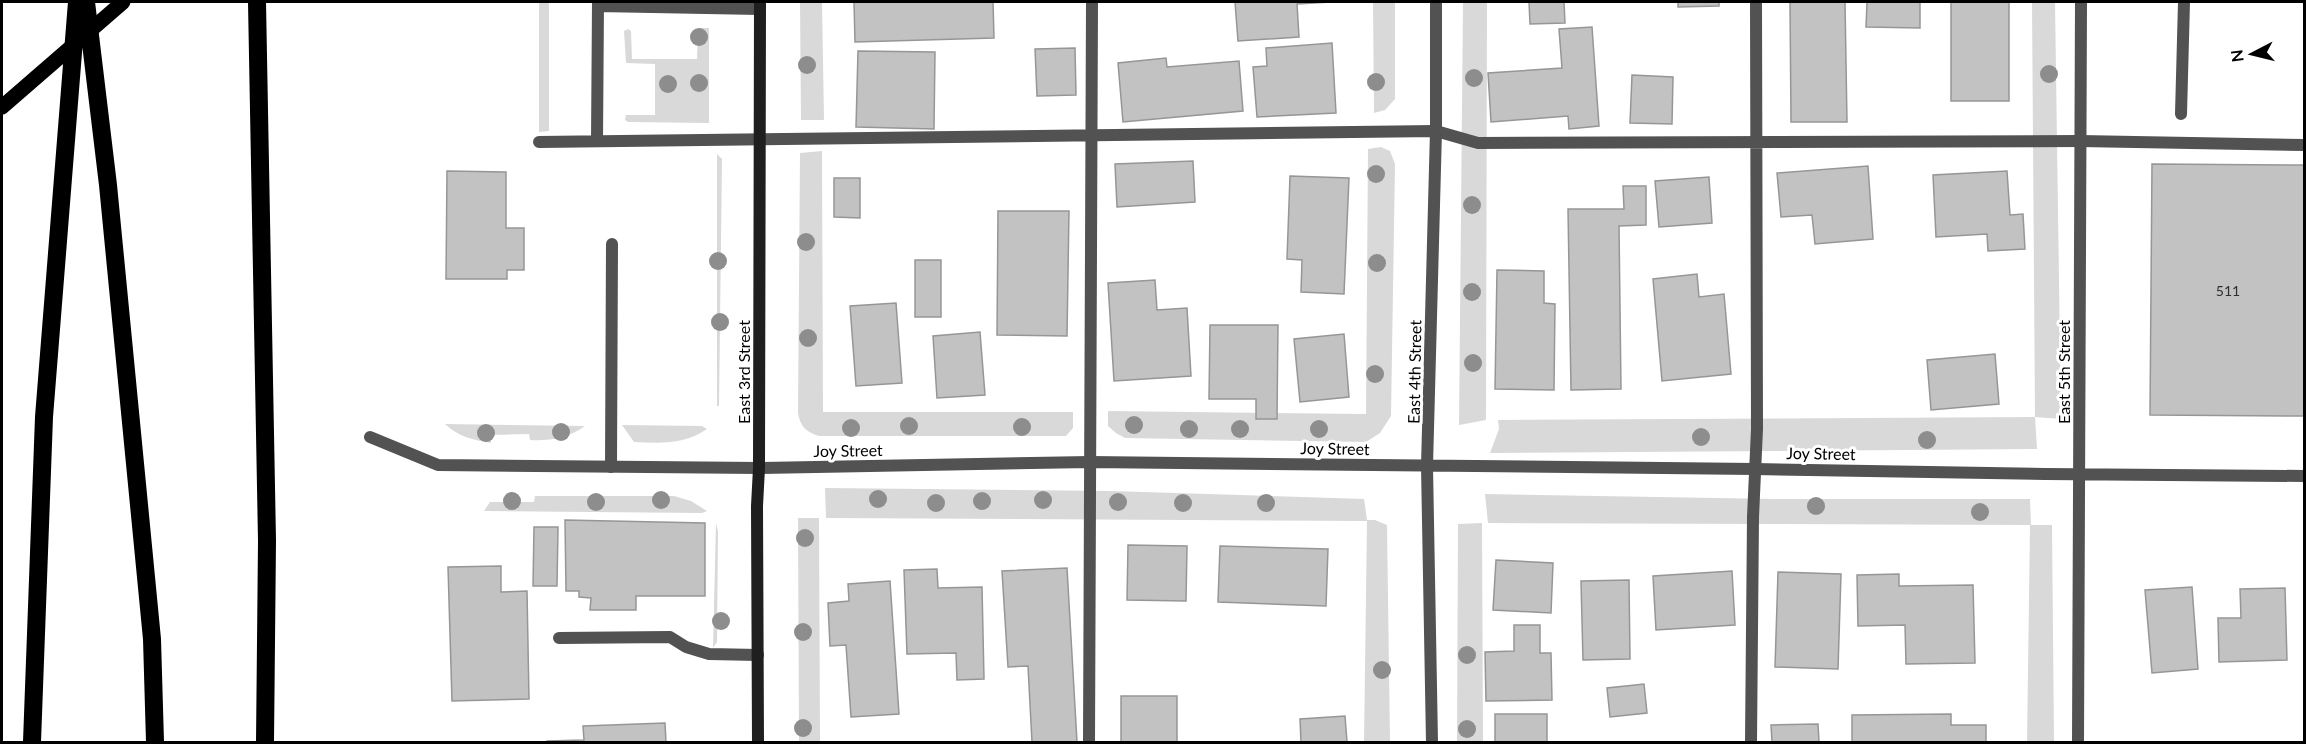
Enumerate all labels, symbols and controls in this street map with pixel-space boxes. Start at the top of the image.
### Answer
north arrow [2222,24,2282,84]
text: N [2226,49,2247,63]
house number: 511 [2216,282,2240,299]
street label: East 3rd Street [734,320,753,424]
street label: East 4th Street [1404,320,1424,424]
street label: East 5th Street [2054,320,2073,424]
street label: Joy Street [1300,438,1370,458]
street label: Joy Street [813,440,883,460]
street label: Joy Street [1786,443,1856,463]

